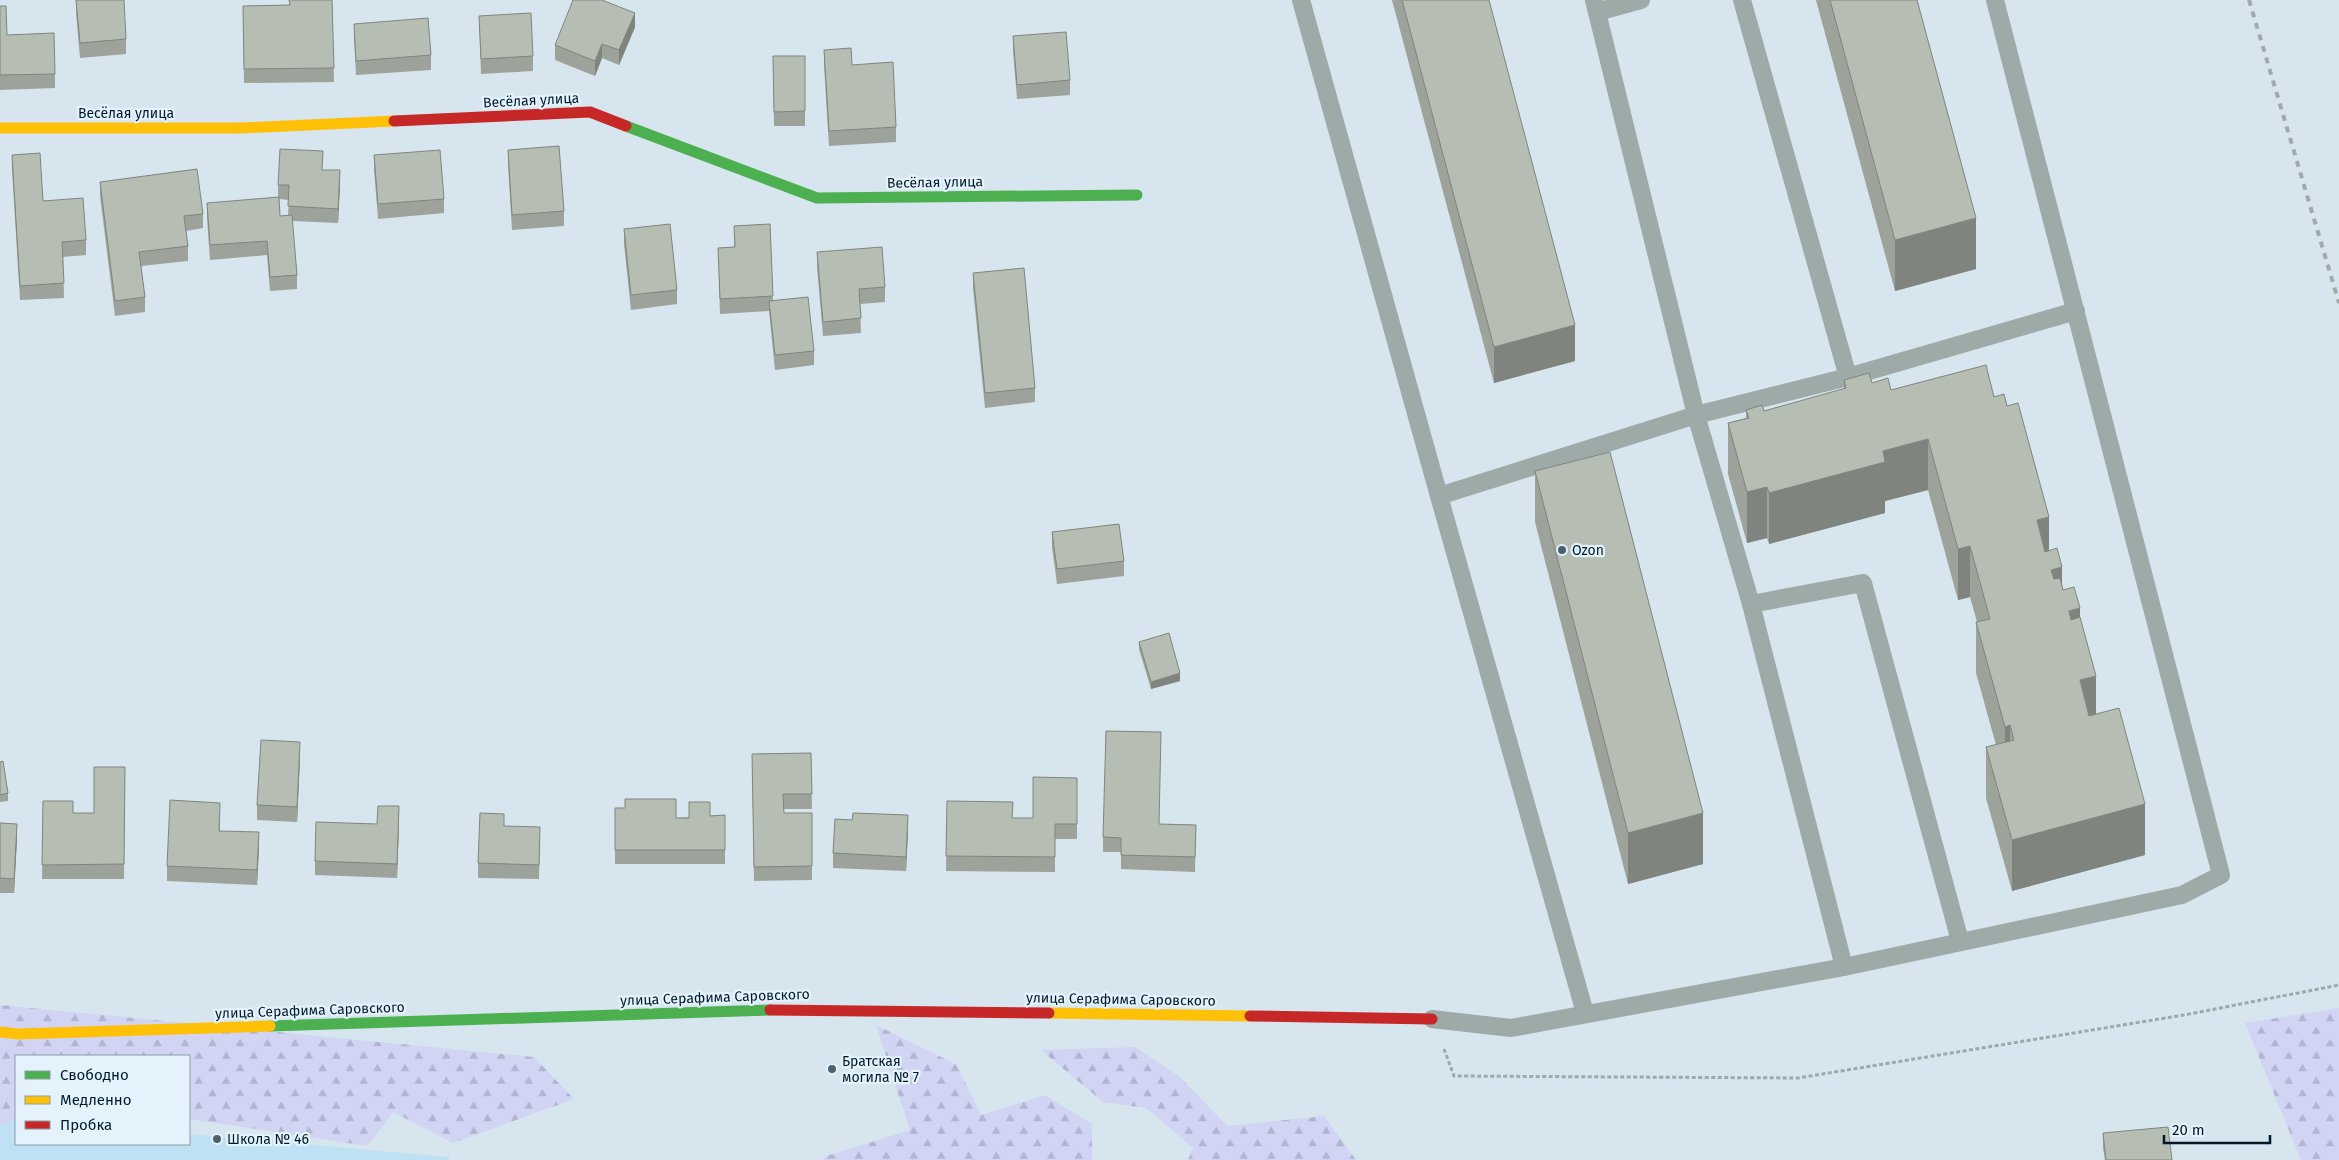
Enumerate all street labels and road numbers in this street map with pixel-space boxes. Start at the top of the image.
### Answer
street label: Весёлая улица [483,89,579,112]
street label: Весёлая улица [78,105,174,122]
street label: Весёлая улица [887,173,983,192]
street label: улица Серафима Саровского [620,986,810,1009]
street label: улица Серафима Саровского [1026,989,1216,1010]
street label: улица Серафима Саровского [215,999,405,1022]

